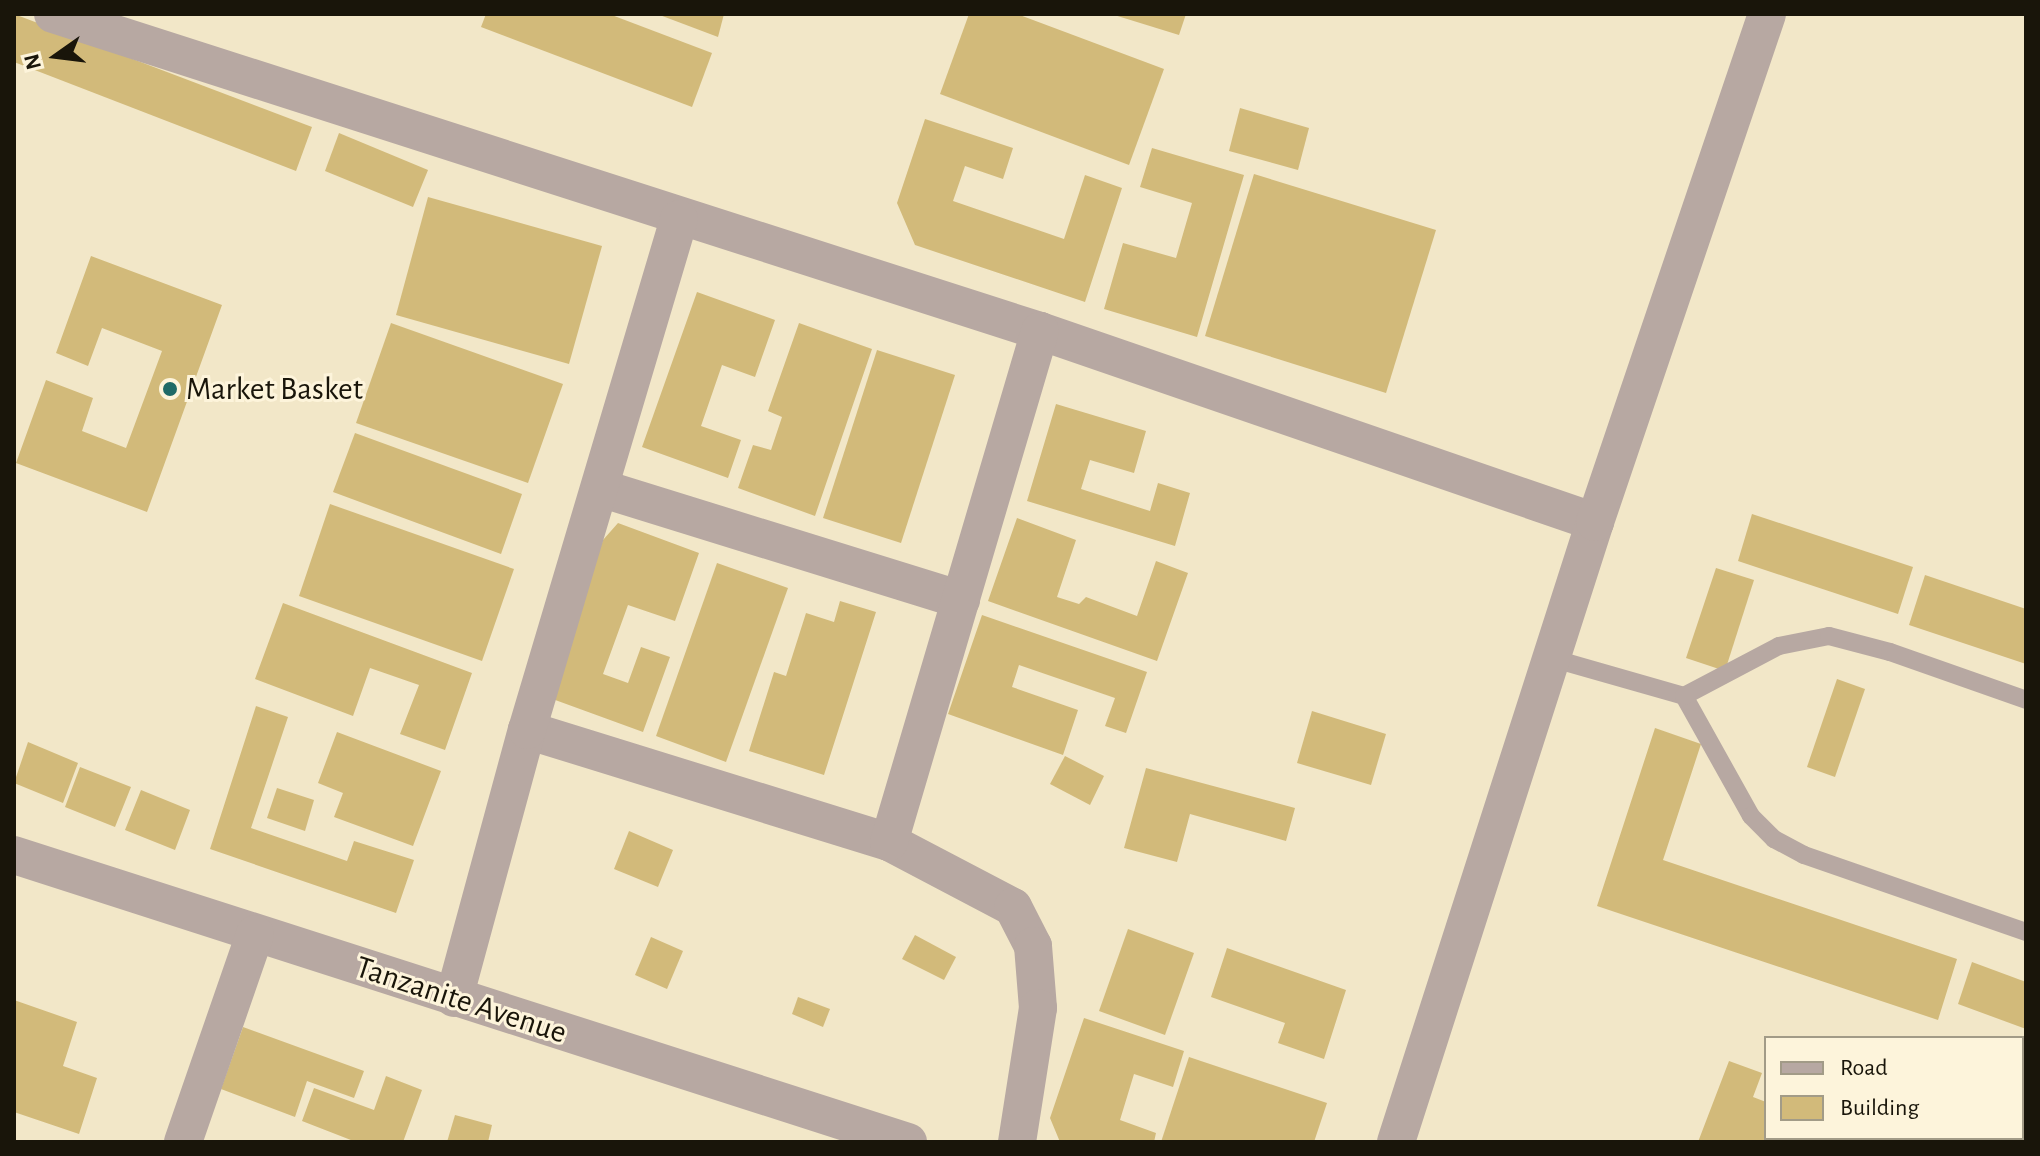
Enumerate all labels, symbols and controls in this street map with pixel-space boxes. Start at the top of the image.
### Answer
north arrow [16,16,96,96]
text: N [20,52,45,72]
place label: Market Basket [186,370,363,408]
marker: Market Basket [161,380,179,398]
street label: Tanzanite Avenue [351,948,571,1052]
legend [1764,1036,2024,1140]
text: Road [1840,1056,1888,1080]
text: Building [1840,1096,1919,1120]

